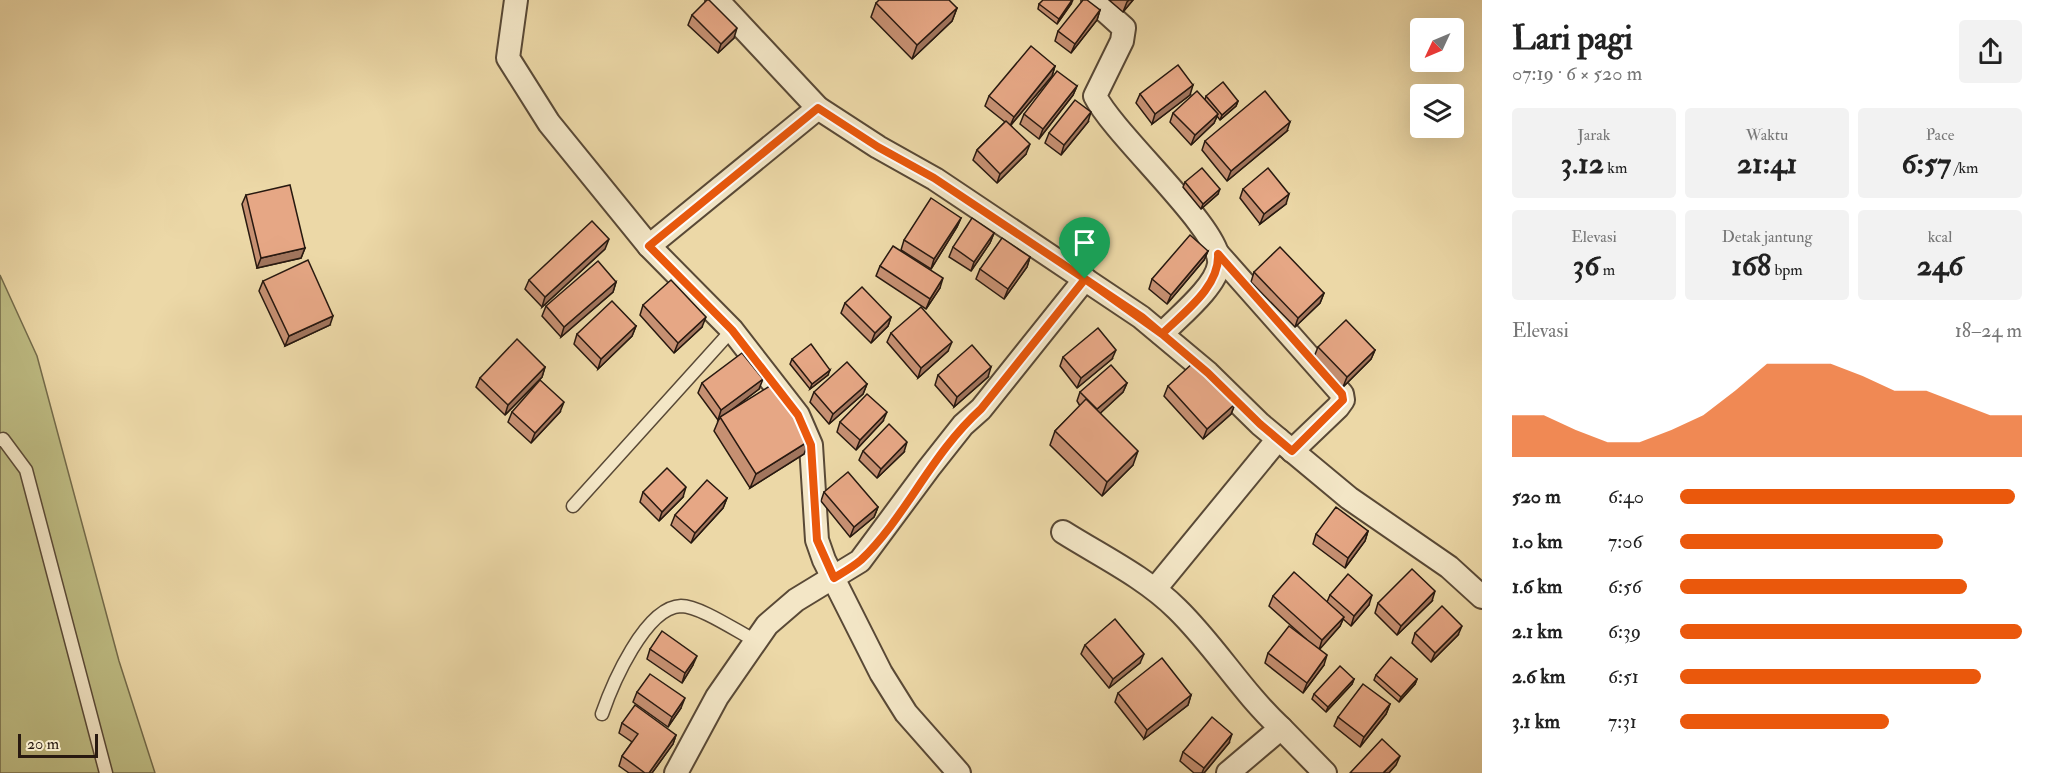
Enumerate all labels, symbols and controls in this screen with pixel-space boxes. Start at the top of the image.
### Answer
north arrow [1410,18,1464,72]
map controls [1410,18,1464,138]
text: Lari pagi [1512,18,1633,59]
button: share [1959,20,2022,83]
text: 07:19 · 6 × 520 m [1512,61,1642,86]
button: layers [1410,84,1464,138]
text: Jarak [1578,125,1610,145]
text: Waktu [1746,125,1788,145]
text: Pace [1926,125,1954,145]
text: 3.12 [1561,145,1604,182]
text: 21:41 [1737,145,1797,182]
text: 6:57 [1901,145,1951,182]
text: km [1604,158,1627,178]
text: /km [1951,158,1979,178]
pin [1059,217,1110,279]
icon: arrive [1068,226,1101,259]
text: Elevasi [1571,227,1617,247]
text: Detak jantung [1722,227,1812,247]
text: kcal [1928,227,1952,247]
text: 36 [1573,247,1599,284]
text: 168 [1731,247,1771,284]
text: 246 [1917,247,1963,284]
text: m [1599,260,1615,280]
text: bpm [1771,260,1803,280]
text: Elevasi [1512,318,1569,343]
text: 18–24 m [1955,318,2022,343]
text: 520 m [1512,484,1561,509]
text: 6:40 [1608,484,1644,509]
text: 1.0 km [1512,529,1563,554]
text: 7:06 [1608,529,1642,554]
text: 1.6 km [1512,574,1562,599]
text: 6:56 [1608,574,1642,599]
text: 2.1 km [1512,619,1562,644]
text: 6:39 [1608,619,1641,644]
text: 2.6 km [1512,664,1565,689]
text: 6:51 [1608,664,1639,689]
text: 3.1 km [1512,709,1560,734]
text: 7:31 [1608,709,1637,734]
scale bar [18,731,98,758]
text: 20 m [27,734,59,754]

